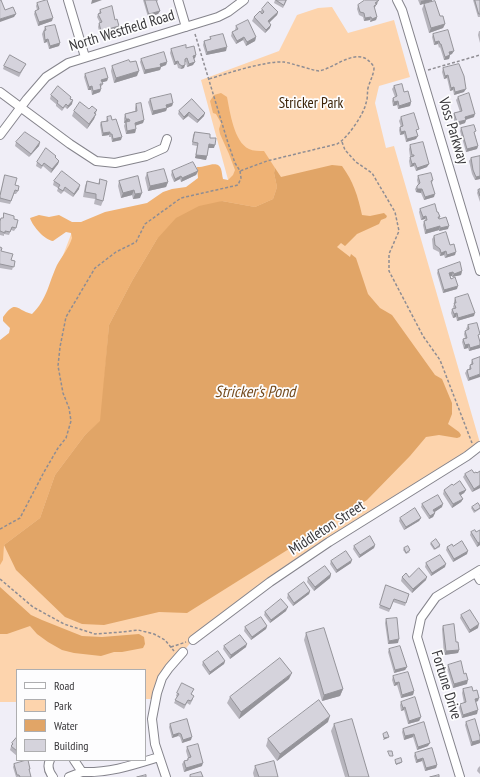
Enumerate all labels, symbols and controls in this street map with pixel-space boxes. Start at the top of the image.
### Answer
street label: North Westfield Road [67,6,177,56]
park label: Stricker Park [279,95,343,113]
street label: Voss Parkway [434,95,472,167]
water label: Stricker's Pond [215,382,295,402]
street label: Middleton Street [286,497,368,559]
street label: Fortune Drive [427,648,465,722]
legend [16,669,146,761]
text: Road [54,678,74,693]
text: Park [54,698,72,713]
text: Water [54,718,78,733]
text: Building [54,738,89,753]

